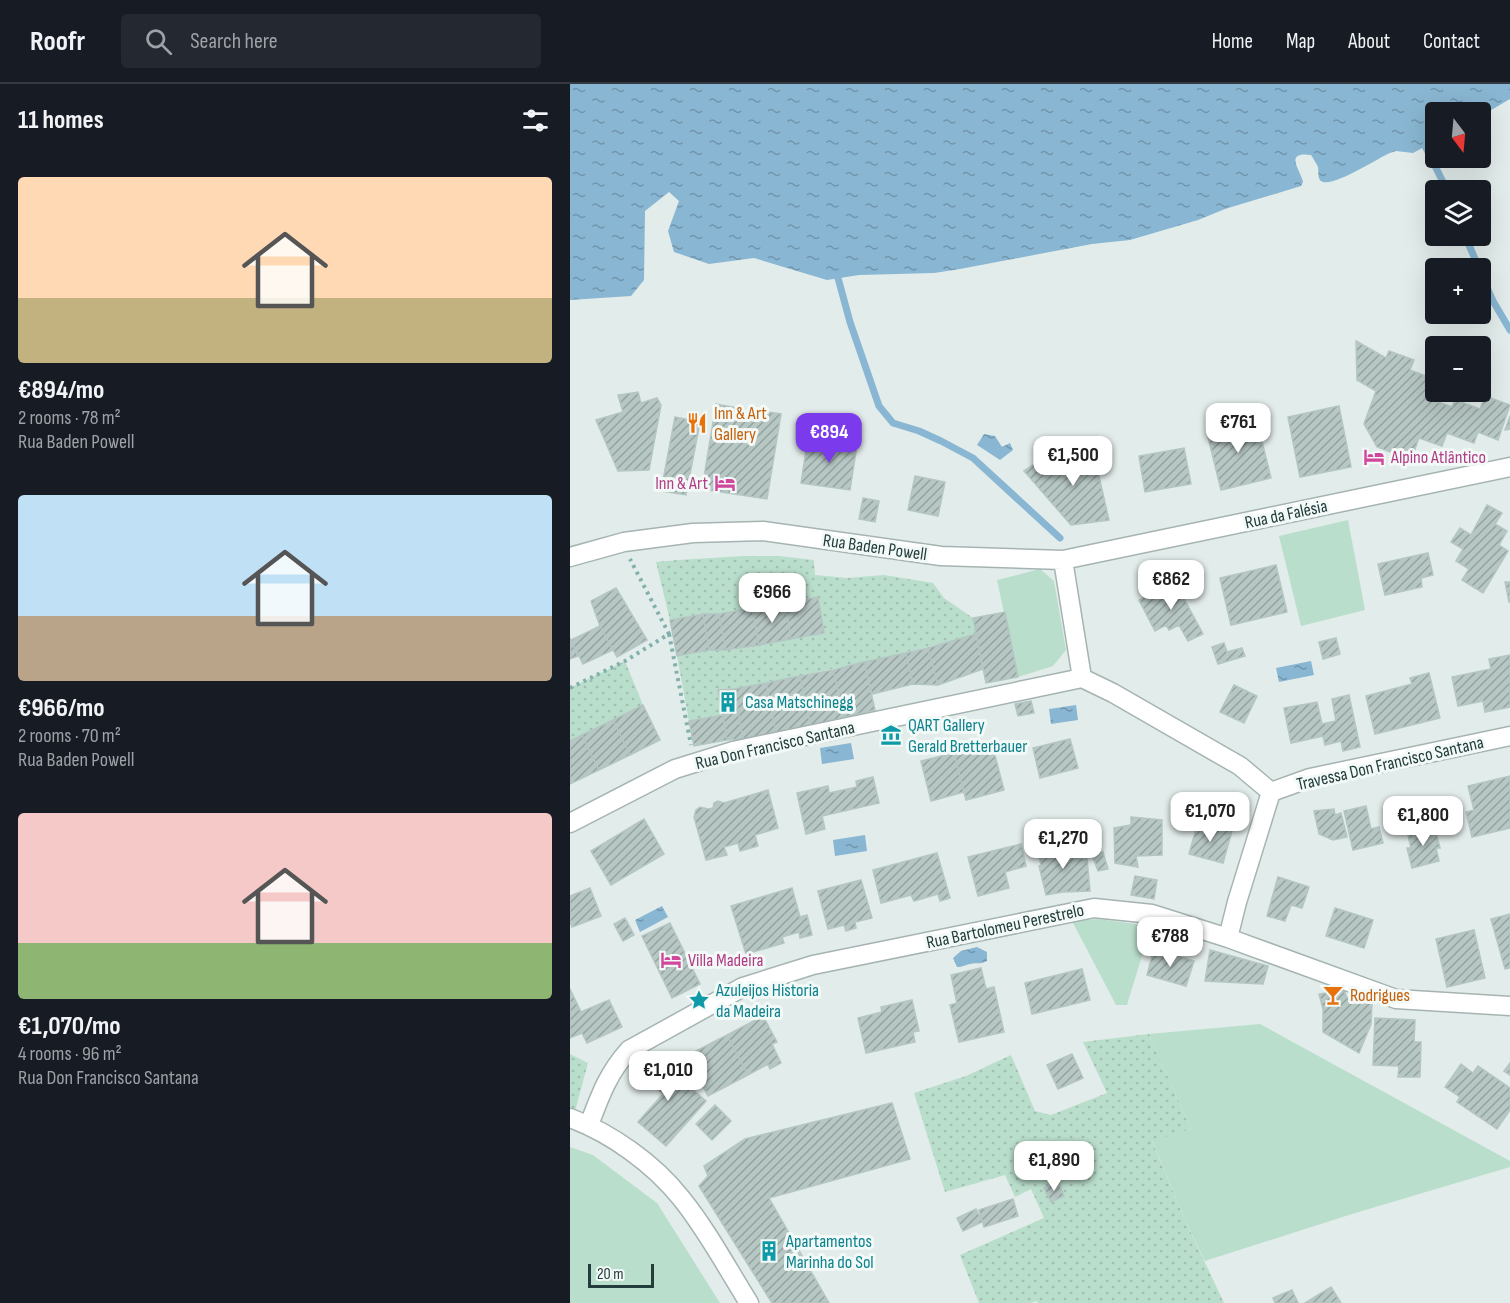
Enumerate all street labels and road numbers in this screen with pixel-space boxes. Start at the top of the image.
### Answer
street label: Rua da Falésia [1243,496,1329,533]
street label: Rua Baden Powell [822,530,928,565]
street label: Rua Don Francisco Santana [693,717,857,774]
street label: Travessa Don Francisco Santana [1295,732,1486,795]
street label: Rua Bartolomeu Perestrelo [924,900,1086,953]

